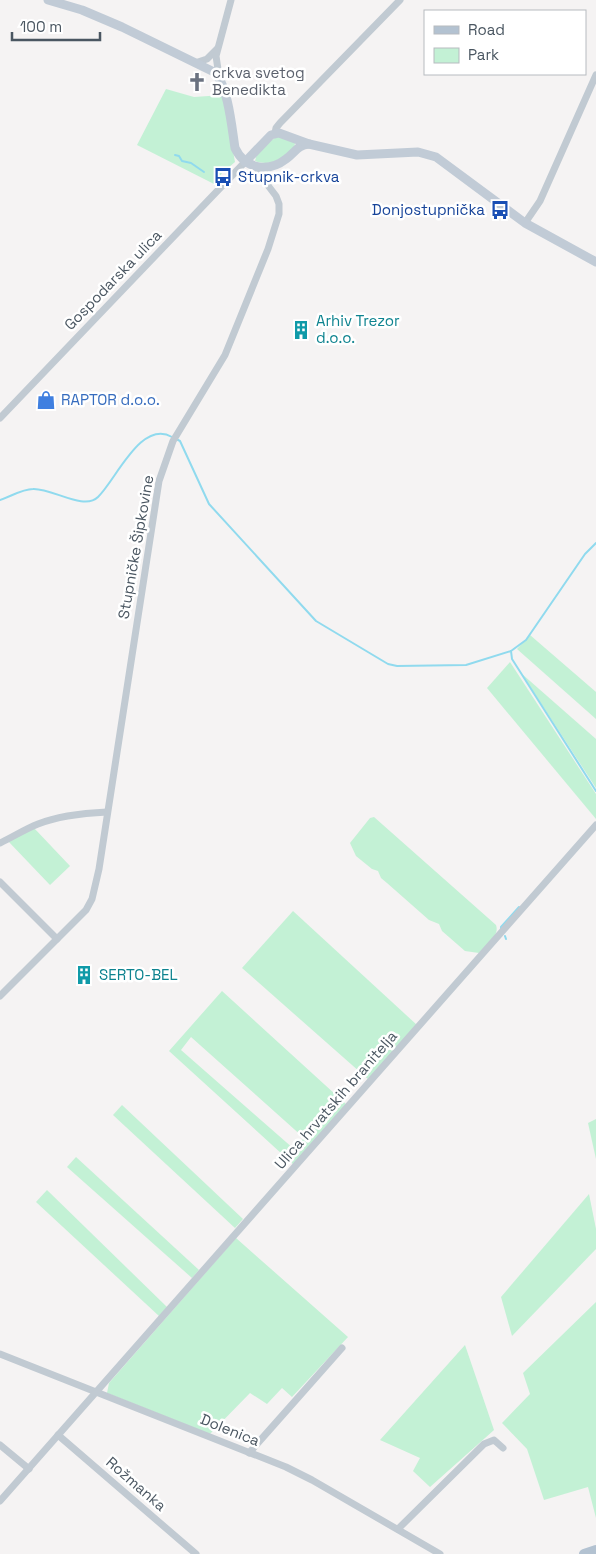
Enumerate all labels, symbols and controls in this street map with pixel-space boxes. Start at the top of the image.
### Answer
scale bar [12,10,100,42]
legend [424,10,586,75]
text: 100 m [20,17,62,36]
text: Road [468,20,505,39]
text: Park [468,45,499,64]
place label: crkva svetog Benedikta [212,63,305,99]
church icon: crkva svetog Benedikta [186,71,208,93]
bus stop icon: Stupnik-crkva [212,166,234,188]
place label: Stupnik-crkva [238,167,340,186]
bus stop icon: Donjostupnička [489,199,511,221]
place label: Donjostupnička [372,200,485,219]
street label: Gospodarska ulica [60,225,166,334]
place label: Arhiv Trezor d.o.o. [316,311,400,347]
building icon: Arhiv Trezor d.o.o. [290,319,312,341]
shop icon: RAPTOR d.o.o. [35,389,57,411]
place label: RAPTOR d.o.o. [61,390,160,409]
street label: Stupničke Šipkovine [113,473,158,621]
building icon: SERTO-BEL [73,964,95,986]
place label: SERTO-BEL [99,965,178,984]
street label: Ulica hrvatskih branitelja [270,1026,401,1173]
street label: Dolenica [198,1409,263,1450]
street label: Rožmanka [102,1452,171,1515]

